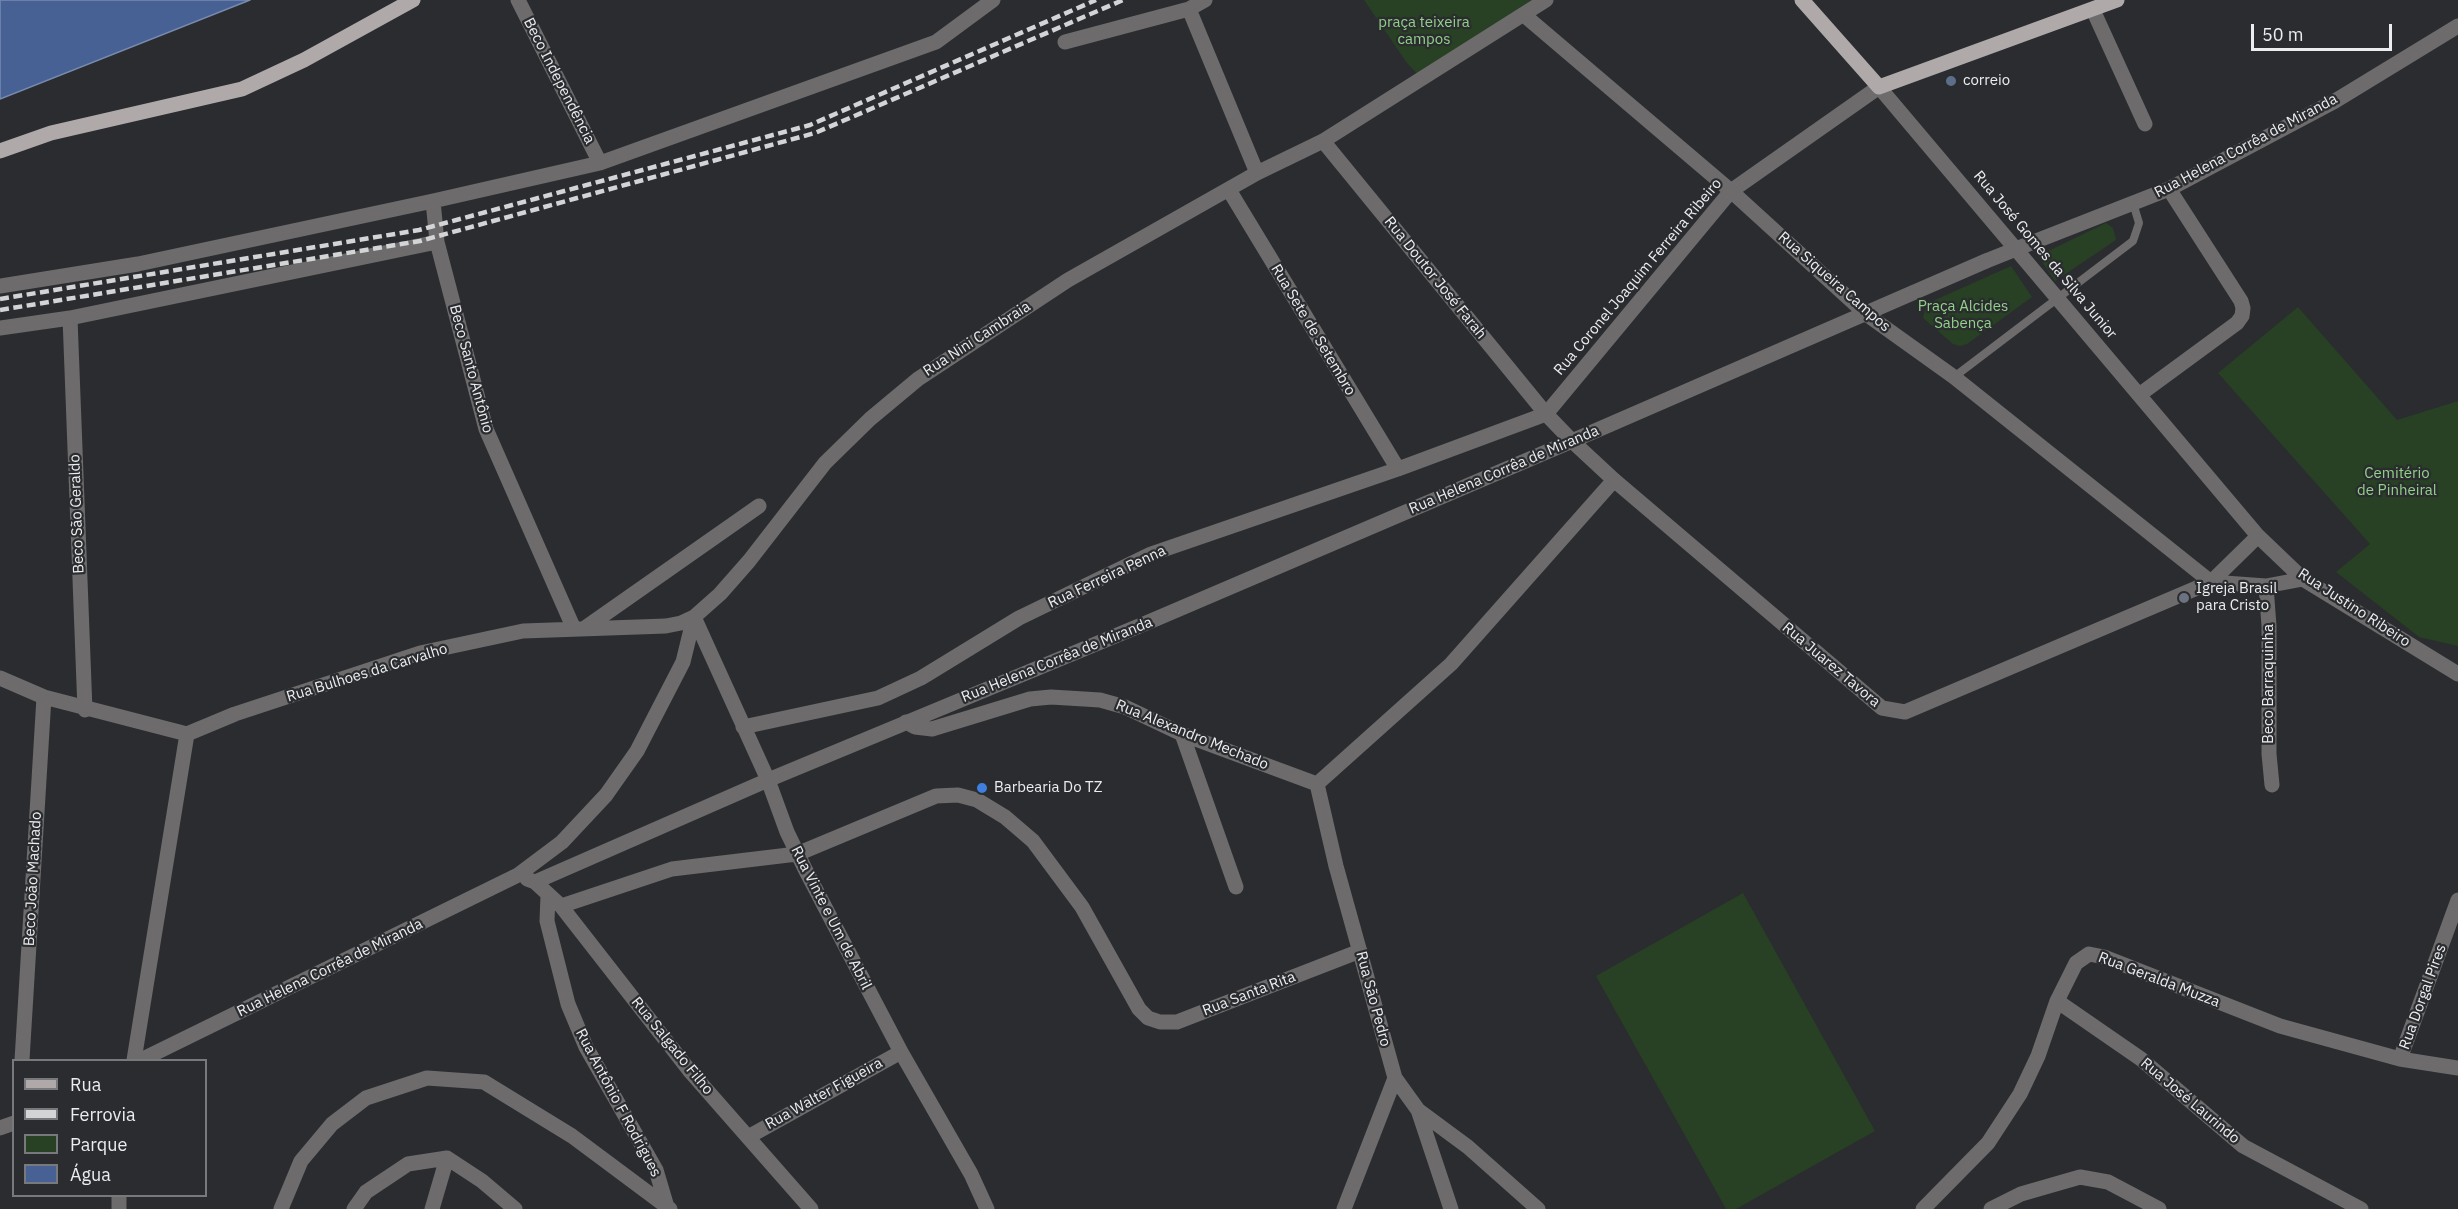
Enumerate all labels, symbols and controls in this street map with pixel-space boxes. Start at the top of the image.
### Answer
scale bar [2254,12,2395,50]
park label: praça teixeira campos [1378,14,1470,49]
street label: Beco Independência [519,15,599,147]
text: 50 m [2262,23,2304,46]
place label: correio [1963,72,2010,90]
marker: correio [1944,74,1958,88]
street label: Rua Helena Corrêa de Miranda [2152,90,2340,202]
street label: Rua José Gomes da Silva Junior [1969,167,2121,343]
street label: Rua Coronel Joaquim Ferreira Ribeiro [1550,175,1726,379]
street label: Rua Doutor José Farah [1380,213,1490,343]
street label: Rua Siqueira Campos [1774,228,1894,336]
street label: Rua Sete de Setembro [1267,261,1359,399]
street label: Rua Nini Cambraia [920,298,1034,380]
park label: Praça Alcides Sabença [1918,298,2008,333]
street label: Beco Santo Antônio [445,303,497,435]
street label: Rua Helena Corrêa de Miranda [1406,422,1602,518]
street label: Beco São Geraldo [66,454,88,574]
park label: Cemitério de Pinheiral [2357,465,2437,500]
street label: Rua Ferreira Penna [1045,542,1169,612]
street label: Rua Justino Ribeiro [2294,565,2414,651]
place label: Igreja Brasil para Cristo [2196,580,2277,615]
marker: Igreja Brasil para Cristo [2177,591,2191,605]
street label: Rua Helena Corrêa de Miranda [959,613,1155,707]
street label: Rua Juarez Tavora [1778,619,1884,711]
street label: Beco Barraquinha [2260,624,2278,744]
street label: Rua Bulhoes da Carvalho [284,640,450,706]
street label: Rua Alexandro Mechado [1113,696,1271,774]
place label: Barbearia Do TZ [994,779,1102,797]
marker: Barbearia Do TZ [975,781,989,795]
street label: Beco João Machado [20,811,46,947]
street label: Rua Vinte e Um de Abril [787,843,875,993]
street label: Rua Helena Corrêa de Miranda [234,915,426,1021]
street label: Rua Dorgal Pires [2396,942,2450,1052]
street label: Rua São Pedro [1352,949,1394,1049]
street label: Rua Geralda Muzza [2096,949,2222,1011]
street label: Rua Santa Rita [1200,968,1298,1020]
street label: Rua Salgado Filho [627,994,717,1098]
street label: Rua Antônio F Rodrigues [571,1026,665,1180]
street label: Rua Walter Figueira [762,1054,886,1134]
street label: Rua José Laurindo [2137,1054,2243,1148]
legend [12,1059,207,1197]
text: Rua [70,1073,101,1096]
text: Ferrovia [70,1103,136,1126]
text: Parque [70,1133,127,1156]
text: Água [70,1163,111,1186]

